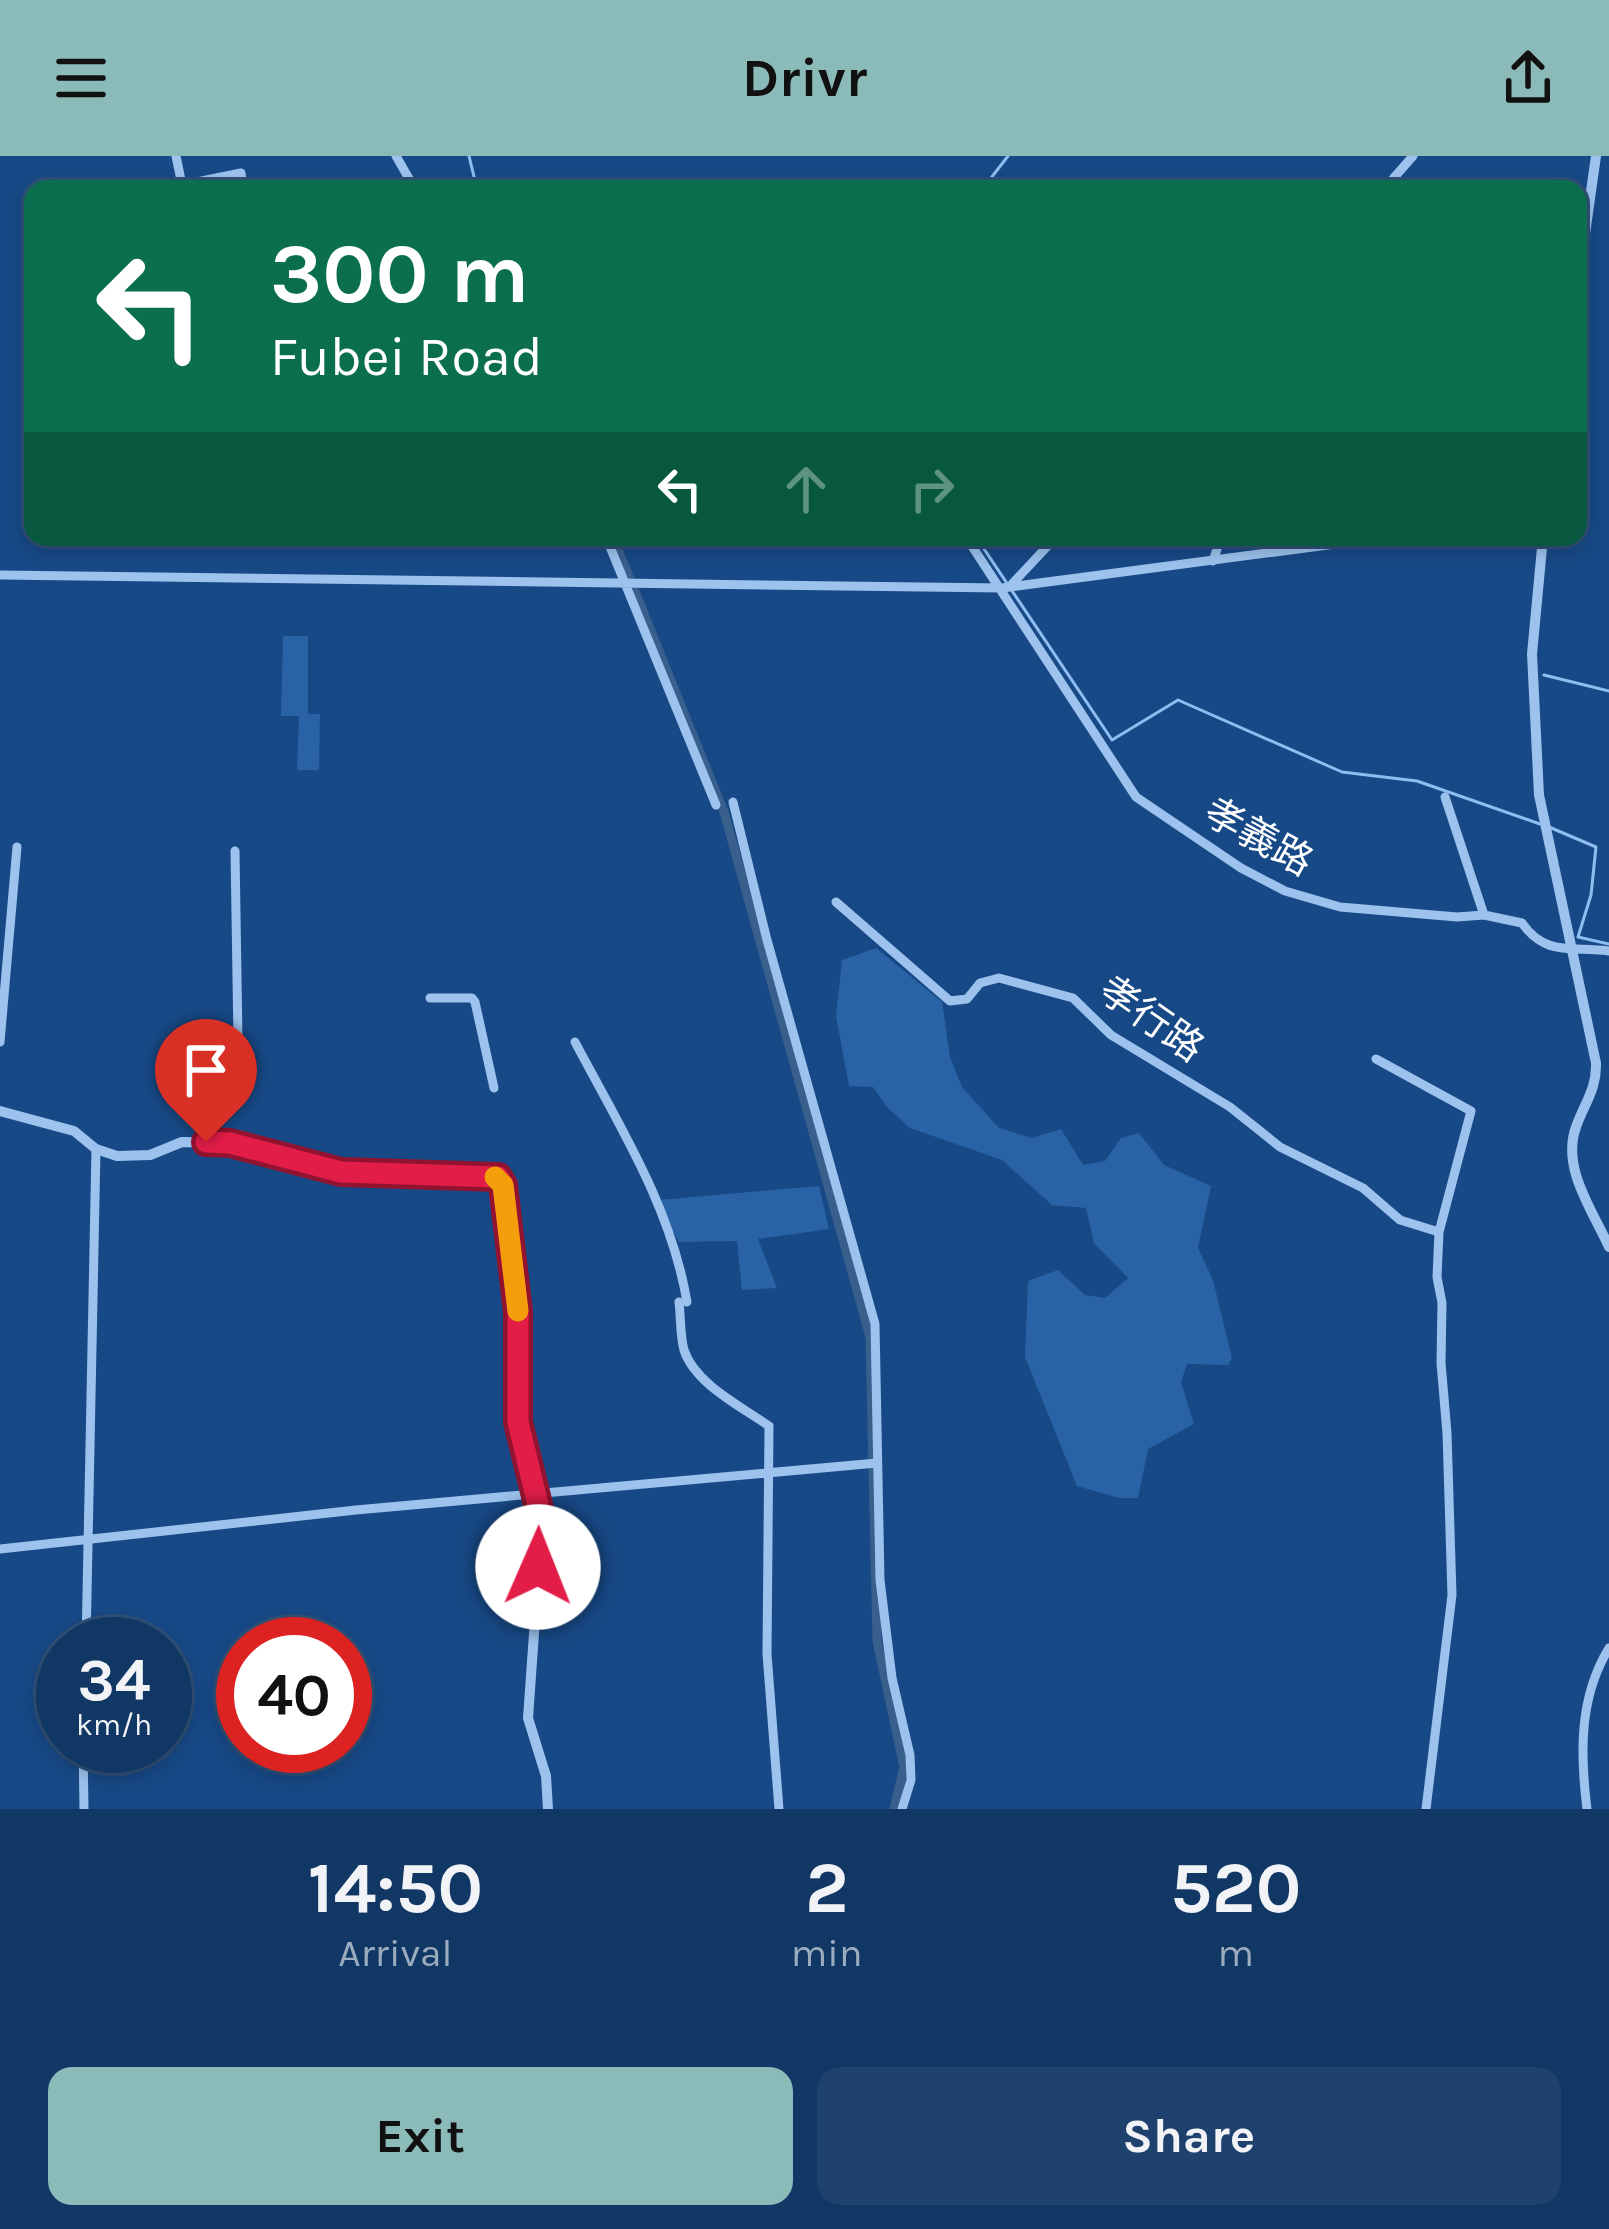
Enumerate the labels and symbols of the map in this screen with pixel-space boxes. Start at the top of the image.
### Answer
street label: 孝義路 [1196,788,1321,885]
street label: 孝行路 [1090,966,1213,1071]
pin [155,1019,257,1142]
position arrow [475,1504,601,1630]
speed limit sign: 40 [216,1617,372,1773]

